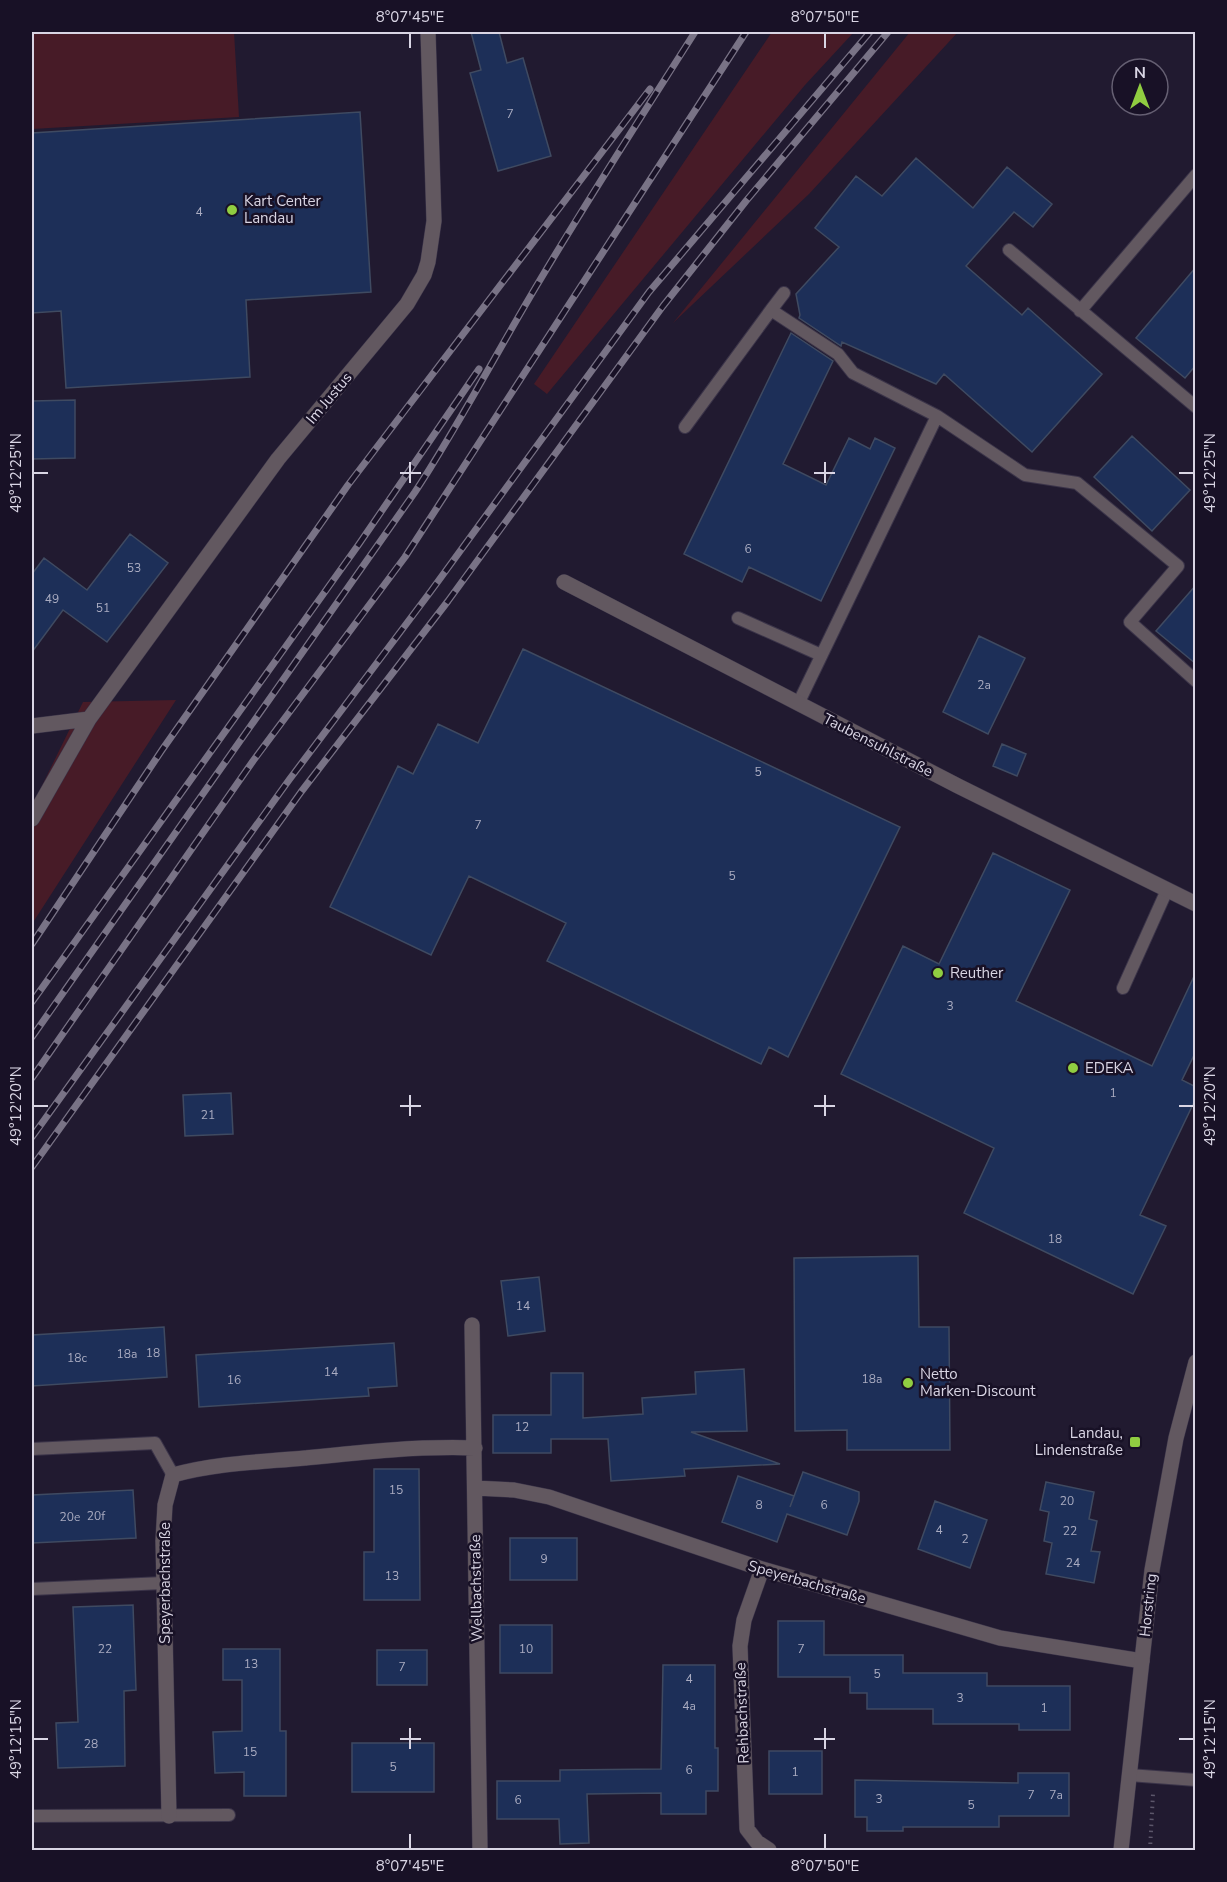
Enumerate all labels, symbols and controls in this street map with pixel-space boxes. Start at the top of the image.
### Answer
text: 8°07'45"E [376,7,444,27]
text: 8°07'50"E [791,7,859,27]
north arrow [1110,57,1170,117]
text: N [1134,62,1146,84]
house number: 7 [506,106,514,122]
place label: Kart Center Landau [244,191,321,228]
marker: Kart Center Landau [225,203,239,217]
house number: 4 [195,204,203,220]
street label: Im Justus [301,368,357,428]
text: 49°12'25"N [6,433,26,513]
text: 49°12'25"N [1200,433,1220,513]
house number: 6 [744,541,752,557]
house number: 53 [127,560,141,576]
house number: 49 [45,591,59,607]
house number: 51 [96,600,110,616]
house number: 2a [977,677,991,693]
street label: Taubensuhlstraße [820,709,936,781]
house number: 5 [754,764,762,780]
house number: 7 [474,817,482,833]
house number: 5 [728,868,736,884]
place label: Reuther [950,963,1004,983]
marker: Reuther [931,966,945,980]
house number: 3 [946,998,954,1014]
place label: EDEKA [1085,1058,1134,1078]
marker: EDEKA [1066,1061,1080,1075]
text: 49°12'20"N [6,1066,26,1146]
text: 49°12'20"N [1200,1066,1220,1146]
house number: 1 [1109,1085,1117,1101]
house number: 21 [201,1107,215,1123]
house number: 18 [1048,1231,1062,1247]
house number: 14 [516,1298,530,1314]
house number: 18 [146,1345,160,1361]
house number: 18a [117,1346,137,1362]
house number: 18c [67,1350,87,1366]
house number: 14 [324,1364,338,1380]
place label: Netto Marken-Discount [920,1364,1036,1401]
house number: 18a [862,1371,882,1387]
house number: 16 [227,1372,241,1388]
marker: Netto Marken-Discount [901,1376,915,1390]
house number: 12 [515,1419,529,1435]
place label: Landau, Lindenstraße [1035,1423,1123,1460]
marker: Landau, Lindenstraße [1128,1435,1142,1449]
house number: 15 [389,1482,403,1498]
house number: 20 [1060,1493,1074,1509]
house number: 8 [755,1497,763,1513]
house number: 6 [820,1497,828,1513]
house number: 20f [87,1508,106,1524]
house number: 20e [60,1509,80,1525]
street label: Speyerbachstraße [155,1522,175,1644]
house number: 4 [935,1522,943,1538]
house number: 22 [1063,1523,1077,1539]
house number: 2 [961,1531,969,1547]
street label: Wellbachstraße [465,1534,487,1642]
house number: 9 [540,1551,548,1567]
house number: 24 [1066,1555,1080,1571]
street label: Speyerbachstraße [746,1556,868,1608]
house number: 13 [385,1568,399,1584]
street label: Horstring [1135,1572,1161,1638]
house number: 22 [98,1641,112,1657]
house number: 10 [519,1641,533,1657]
house number: 7 [797,1641,805,1657]
house number: 13 [244,1656,258,1672]
house number: 7 [398,1659,406,1675]
street label: Rehbachstraße [730,1662,754,1764]
house number: 5 [873,1666,881,1682]
house number: 4 [685,1671,693,1687]
house number: 3 [956,1690,964,1706]
house number: 4a [682,1698,696,1714]
text: 49°12'15"N [6,1699,26,1779]
text: 49°12'15"N [1200,1699,1220,1779]
house number: 1 [1040,1700,1048,1716]
house number: 28 [84,1736,98,1752]
house number: 15 [243,1744,257,1760]
house number: 5 [389,1759,397,1775]
house number: 6 [685,1762,693,1778]
house number: 1 [791,1764,799,1780]
house number: 7 [1027,1787,1035,1803]
house number: 7a [1049,1787,1063,1803]
house number: 3 [875,1791,883,1807]
house number: 6 [514,1792,522,1808]
house number: 5 [967,1797,975,1813]
text: 8°07'45"E [376,1856,444,1876]
text: 8°07'50"E [791,1856,859,1876]

